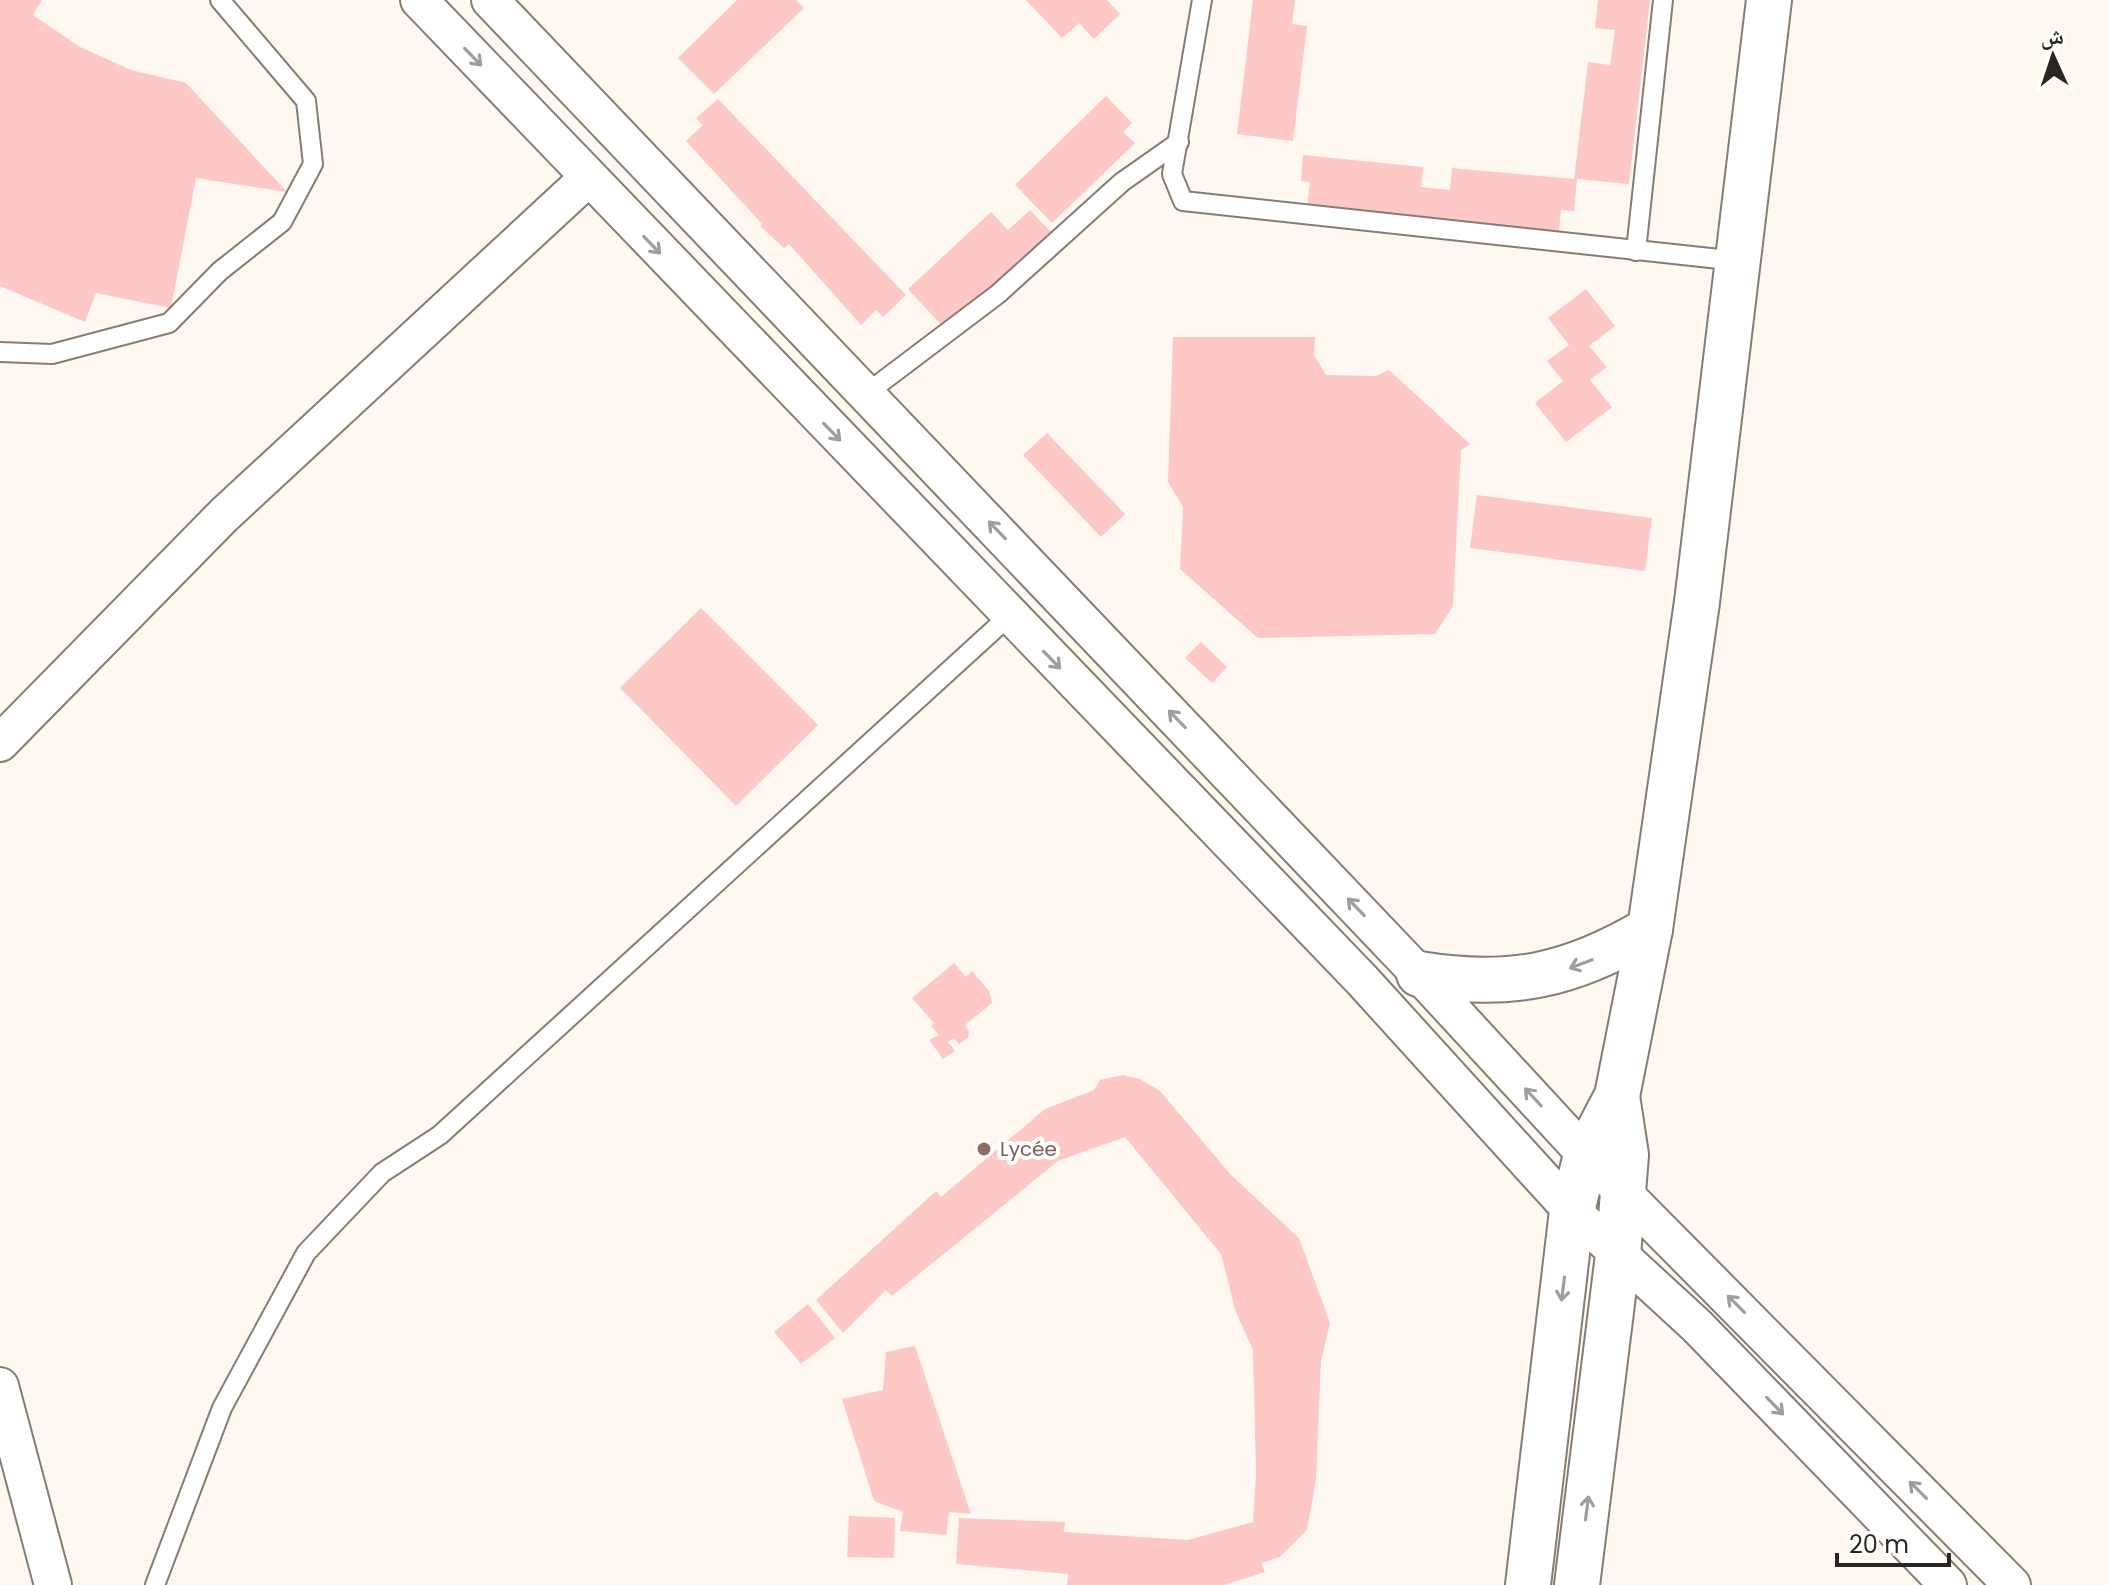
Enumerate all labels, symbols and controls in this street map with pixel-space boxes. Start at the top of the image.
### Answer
north arrow [2013,16,2093,96]
text: ش [2040,20,2064,53]
one-way arrow [463,46,481,66]
one-way arrow [642,235,661,255]
one-way arrow [823,422,842,442]
one-way arrow [989,521,1007,541]
one-way arrow [1042,650,1061,670]
one-way arrow [1167,709,1186,729]
one-way arrow [1346,897,1365,917]
one-way arrow [1569,958,1594,972]
one-way arrow [1524,1088,1542,1108]
place label: Lycée [1000,1135,1057,1163]
marker: Lycée [975,1140,993,1158]
one-way arrow [1555,1276,1570,1301]
one-way arrow [1727,1295,1746,1314]
one-way arrow [1765,1396,1784,1415]
one-way arrow [1909,1481,1928,1500]
one-way arrow [1580,1495,1595,1521]
scale bar [1837,1517,1949,1567]
text: 20 m [1849,1528,1909,1561]

